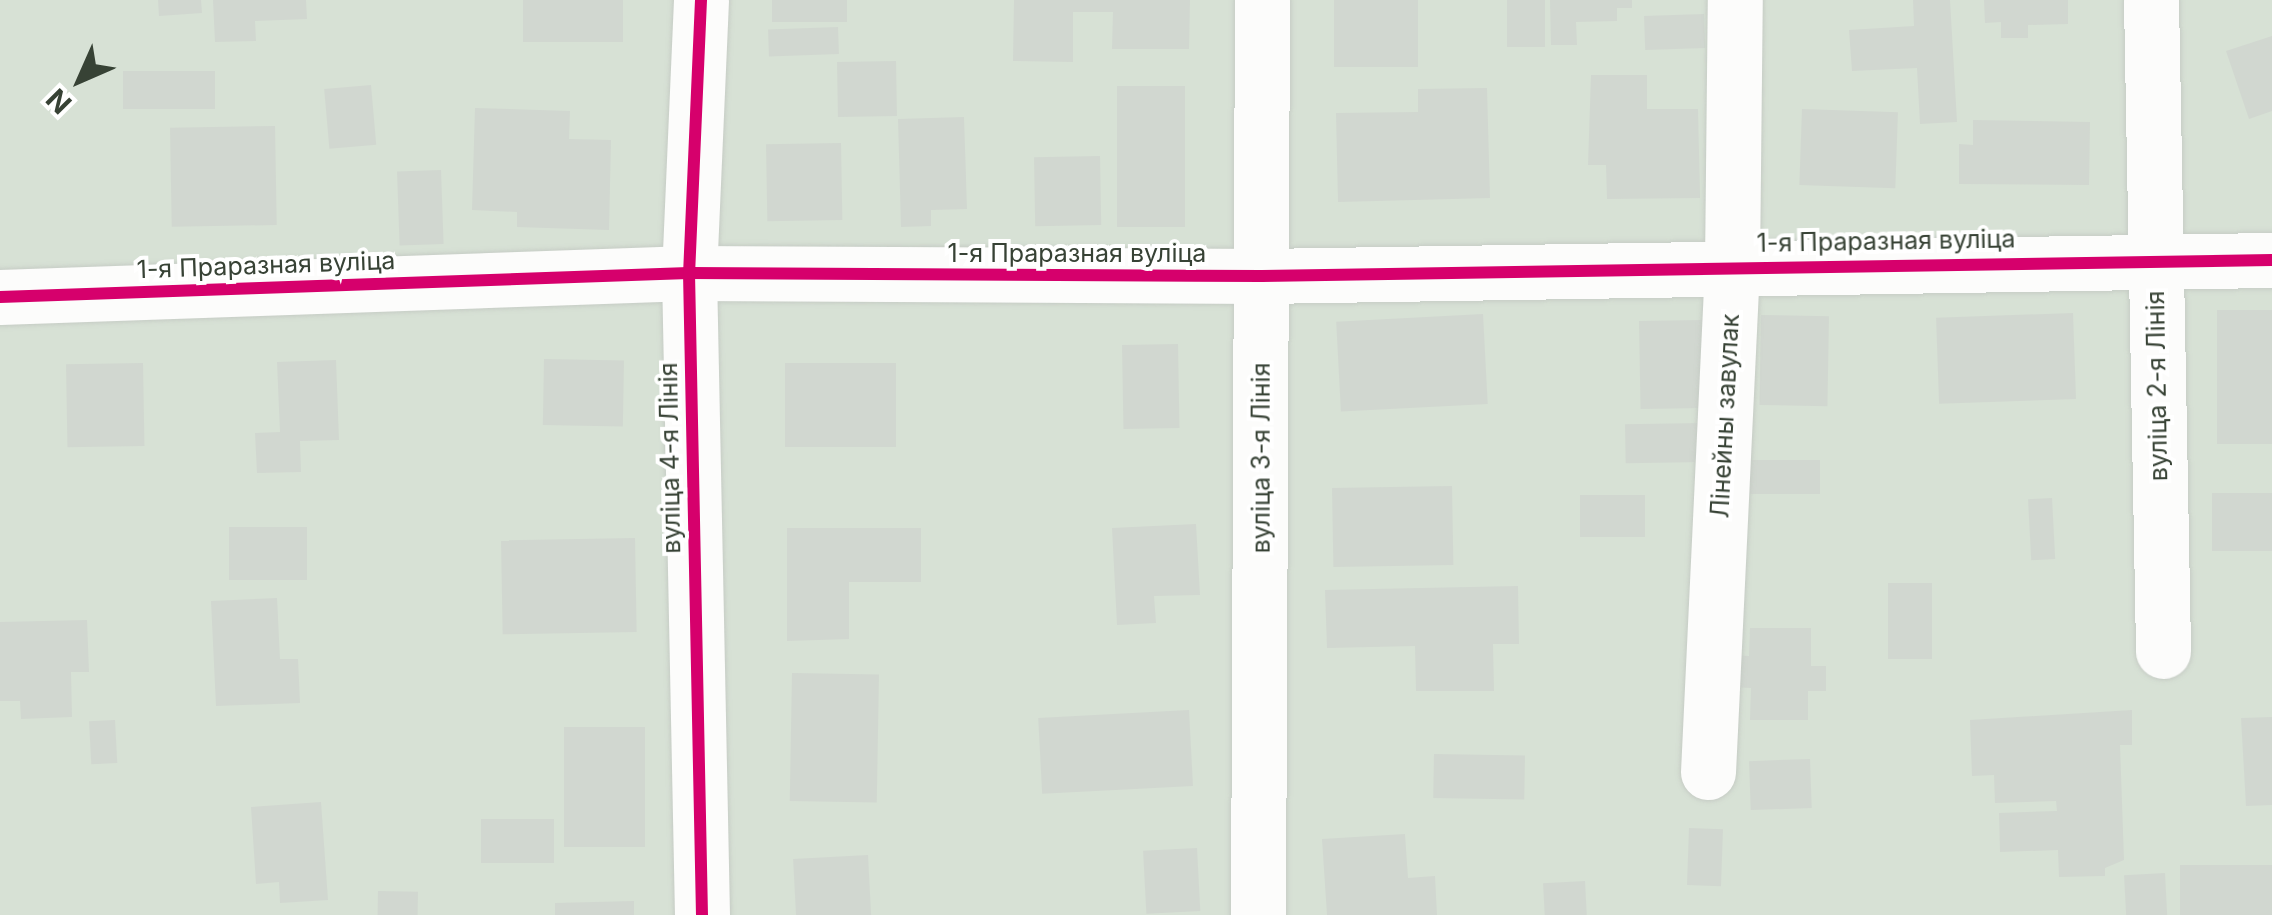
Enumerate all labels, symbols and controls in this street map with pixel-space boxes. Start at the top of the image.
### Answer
north arrow [30,30,130,130]
text: N [39,82,78,121]
street label: 1-я Праразная вуліца [1756,224,2016,258]
street label: 1-я Праразная вуліца [948,238,1206,268]
street label: 1-я Праразная вуліца [136,245,396,285]
street label: вуліца 2-я Лінія [2140,290,2174,482]
street label: Лінейны завулак [1705,313,1745,519]
street label: вуліца 4-я Лінія [653,362,687,554]
street label: вуліца 3-я Лінія [1246,363,1276,553]

